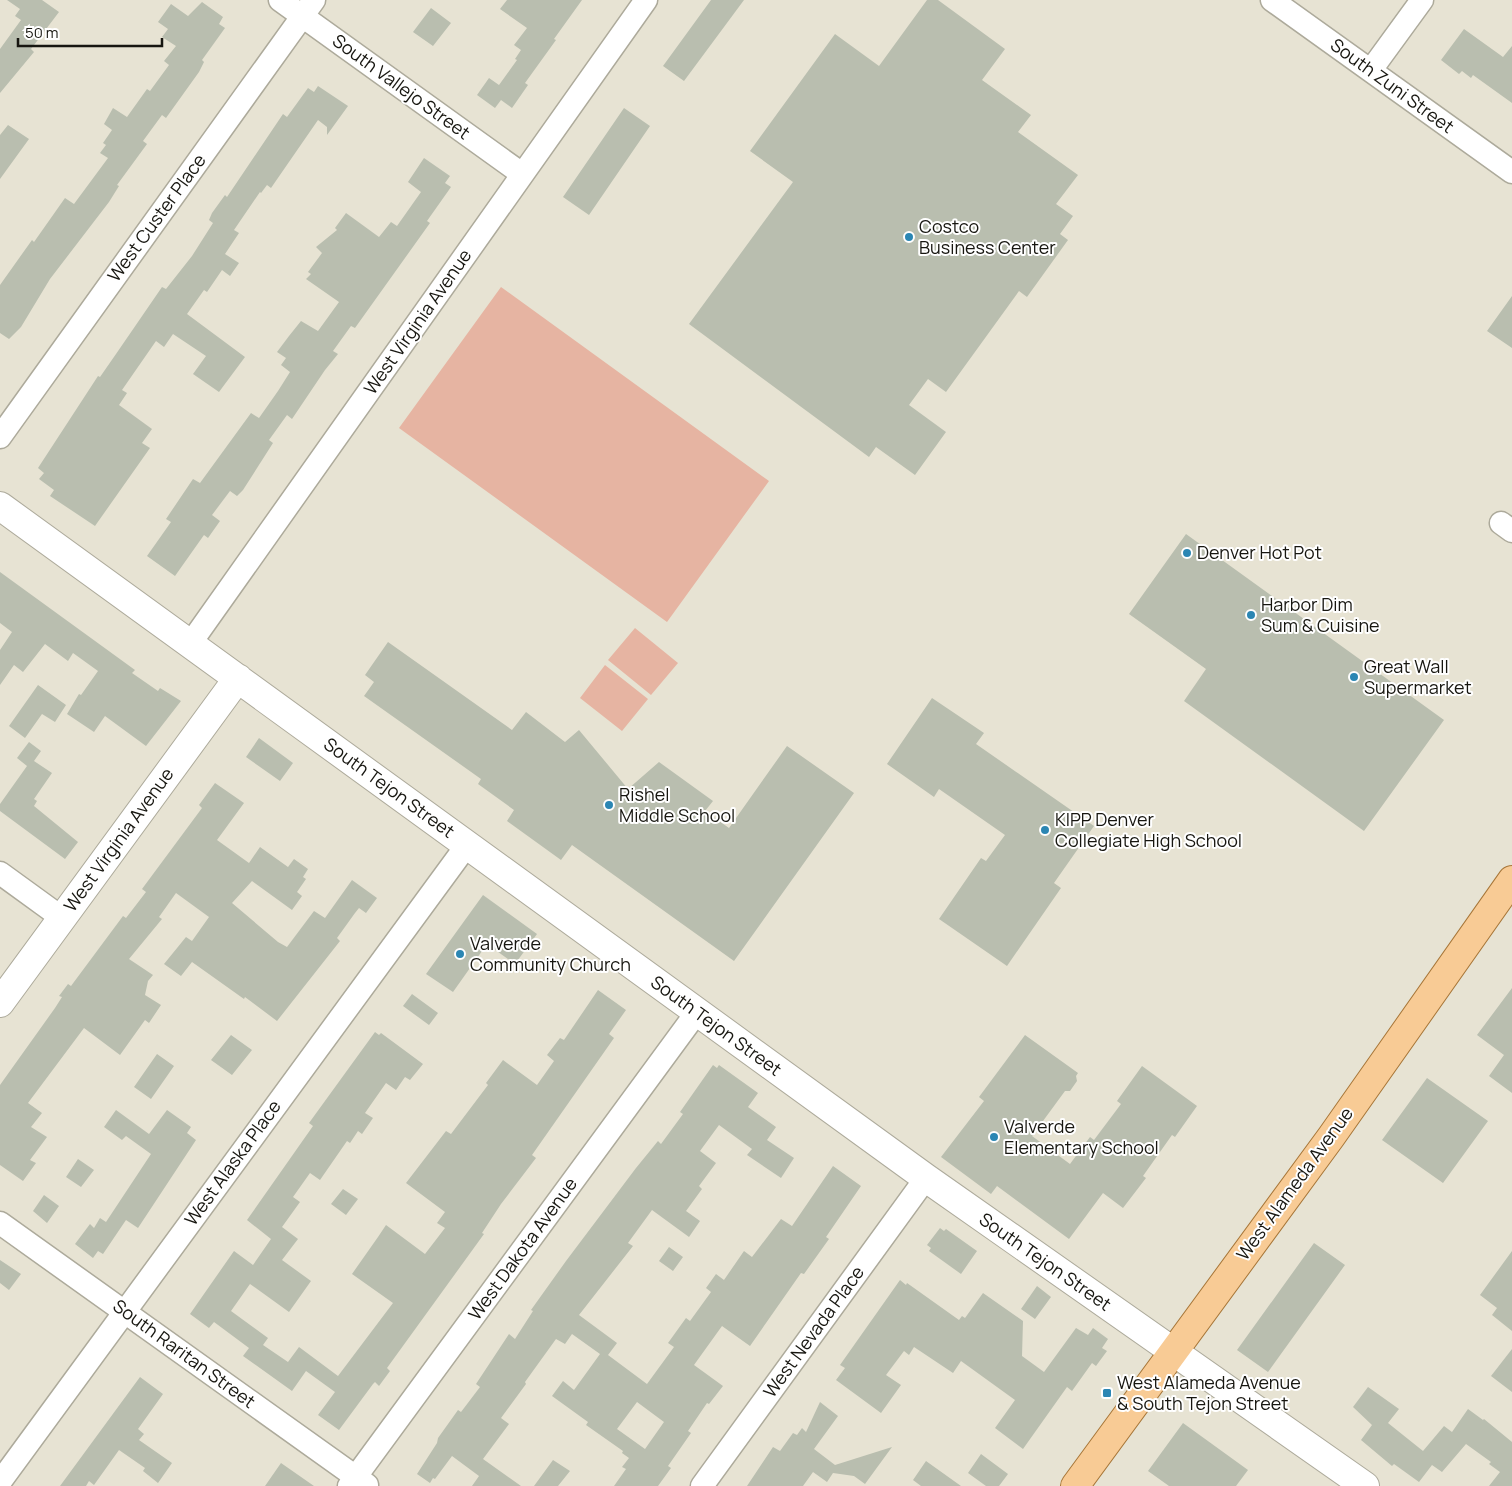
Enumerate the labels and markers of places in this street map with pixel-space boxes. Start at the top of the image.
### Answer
place label: Costco Business Center [919,214,1056,259]
marker: Costco Business Center [903,231,915,243]
place label: Denver Hot Pot [1197,540,1322,564]
marker: Denver Hot Pot [1181,547,1193,559]
place label: Harbor Dim Sum & Cuisine [1261,592,1380,637]
marker: Harbor Dim Sum & Cuisine [1245,609,1257,621]
place label: Great Wall Supermarket [1364,654,1472,699]
marker: Great Wall Supermarket [1348,671,1360,683]
place label: Rishel Middle School [619,782,735,827]
marker: Rishel Middle School [603,799,615,811]
place label: KIPP Denver Collegiate High School [1055,807,1242,852]
marker: KIPP Denver Collegiate High School [1039,824,1051,836]
place label: Valverde Community Church [470,931,631,976]
marker: Valverde Community Church [454,948,466,960]
place label: Valverde Elementary School [1004,1114,1159,1159]
marker: Valverde Elementary School [988,1131,1000,1143]
place label: West Alameda Avenue & South Tejon Street [1117,1370,1301,1415]
marker: West Alameda Avenue & South Tejon Street [1101,1387,1113,1399]

